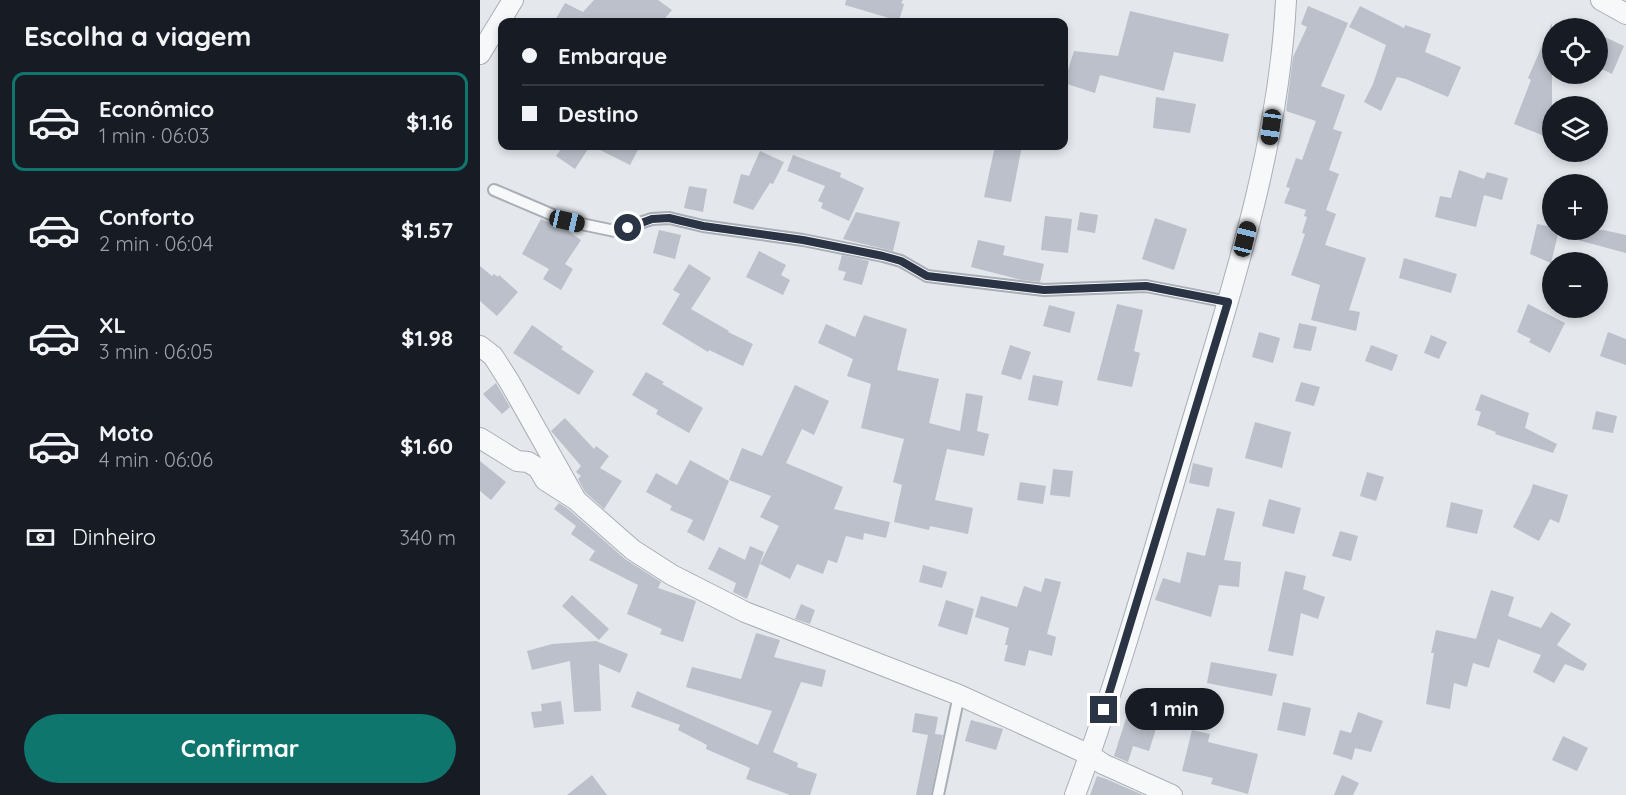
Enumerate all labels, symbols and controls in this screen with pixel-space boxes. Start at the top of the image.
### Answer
map controls [1542,18,1608,318]
button: locate [1542,18,1608,84]
text: Escolha a viagem [24,19,252,53]
text: Embarque [558,42,667,70]
icon: car [27,95,81,149]
text: Econômico [99,95,214,123]
button: layers [1542,96,1608,162]
text: Destino [558,100,639,128]
text: $1.16 [406,108,453,136]
car [1260,108,1282,146]
text: 1 min · 06:03 [99,123,210,148]
button: + [1542,174,1608,240]
icon: car [27,203,81,257]
text: Conforto [99,203,194,231]
car [547,208,587,234]
route start [614,214,641,241]
text: $1.57 [401,216,453,244]
car [1232,219,1258,259]
text: 2 min · 06:04 [99,231,213,256]
button: − [1542,252,1608,318]
icon: car [27,311,81,365]
text: XL [99,311,126,339]
text: $1.98 [401,324,453,352]
text: 3 min · 06:05 [99,339,213,364]
icon: car [27,419,81,473]
text: Moto [99,419,153,447]
text: $1.60 [400,432,453,460]
text: 4 min · 06:06 [99,447,213,472]
icon: cash [24,521,57,554]
text: Dinheiro [72,523,156,551]
text: 340 m [399,525,456,550]
callout: 1 min [1125,689,1224,731]
route end [1090,696,1117,723]
text: 1 min [1150,696,1199,721]
button: Confirmar [24,714,456,783]

